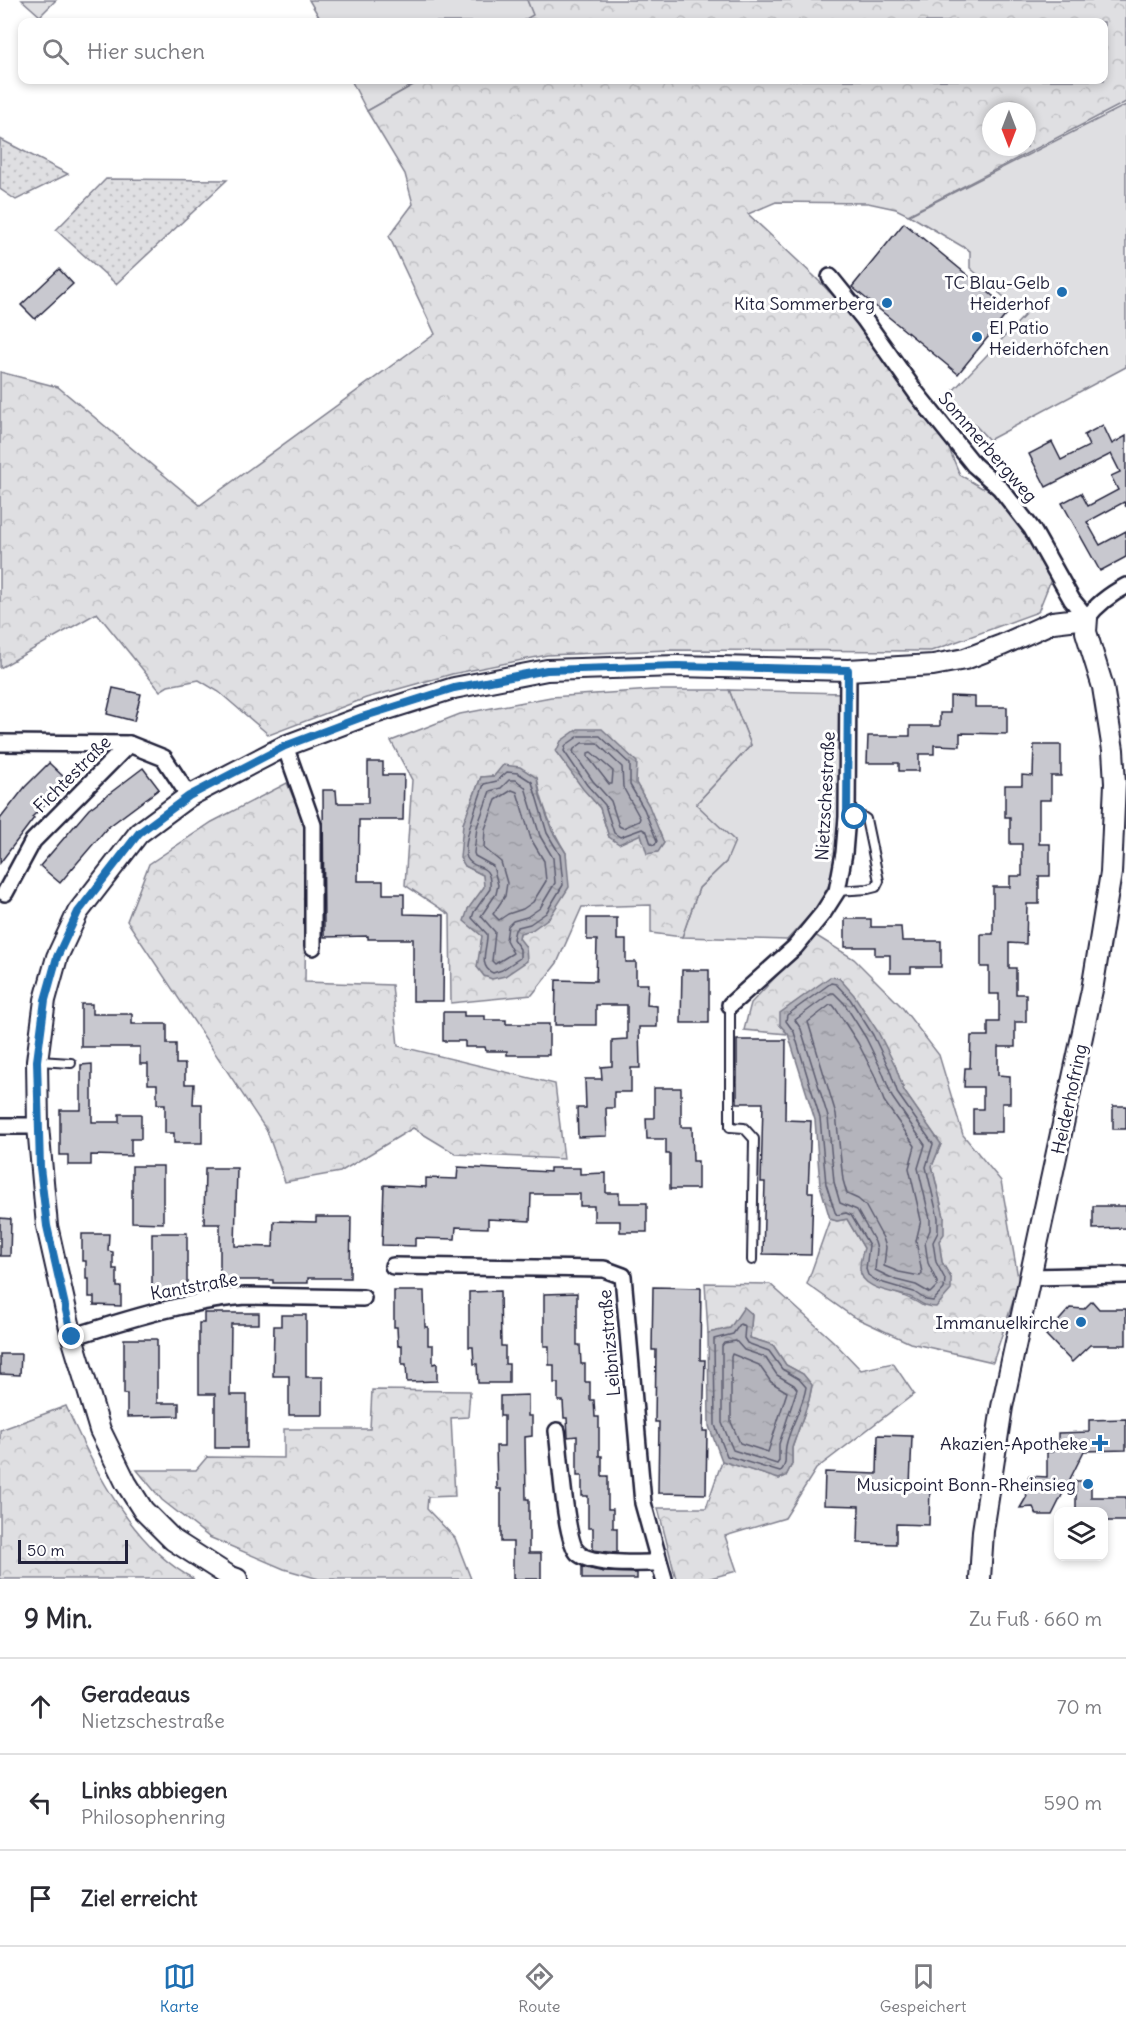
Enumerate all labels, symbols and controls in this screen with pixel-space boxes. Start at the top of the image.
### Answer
search box [18,18,1108,84]
icon: search [39,35,72,68]
text: Hier suchen [87,37,205,65]
north arrow [982,102,1036,156]
place label: TC Blau-Gelb Heiderhof [944,271,1051,315]
marker: TC Blau-Gelb Heiderhof [1055,285,1069,299]
place label: Kita Sommerberg [734,292,875,315]
marker: Kita Sommerberg [880,296,894,310]
place label: El Patio Heiderhöfchen [989,316,1109,360]
marker: El Patio Heiderhöfchen [970,330,984,344]
street label: Sommerbergweg [934,387,1042,507]
street label: Fichtestraße [28,730,116,818]
street label: Nietzschestraße [810,731,840,861]
route start [841,803,867,829]
street label: Heiderhofring [1046,1042,1092,1156]
street label: Kantstraße [148,1267,240,1305]
street label: Leibnizstraße [593,1289,625,1397]
place label: Immanuelkirche [935,1311,1069,1334]
marker: Immanuelkirche [1074,1315,1088,1329]
route end [58,1323,84,1349]
place label: Akazien-Apotheke [940,1432,1088,1455]
marker: Akazien-Apotheke [1093,1436,1107,1450]
place label: Musicpoint Bonn-Rheinsieg [856,1473,1076,1496]
marker: Musicpoint Bonn-Rheinsieg [1081,1477,1095,1491]
map controls [1054,1507,1108,1561]
button: layers [1054,1507,1108,1561]
scale bar [18,1537,128,1564]
text: 50 m [27,1540,65,1560]
text: 9 Min. [24,1602,92,1635]
text: Zu Fuß · 660 m [969,1606,1102,1631]
text: Geradeaus [81,1680,190,1708]
icon: ahead [24,1690,57,1723]
text: 70 m [1057,1694,1102,1719]
text: Nietzschestraße [81,1708,225,1733]
text: Links abbiegen [81,1776,228,1804]
icon: left [24,1786,57,1819]
text: 590 m [1044,1790,1102,1815]
text: Philosophenring [81,1804,226,1829]
icon: arrive [24,1882,57,1915]
text: Ziel erreicht [81,1884,198,1912]
tab: Karte [160,1960,199,2016]
tab: Route [518,1960,560,2016]
tab: Gespeichert [880,1960,966,2016]

